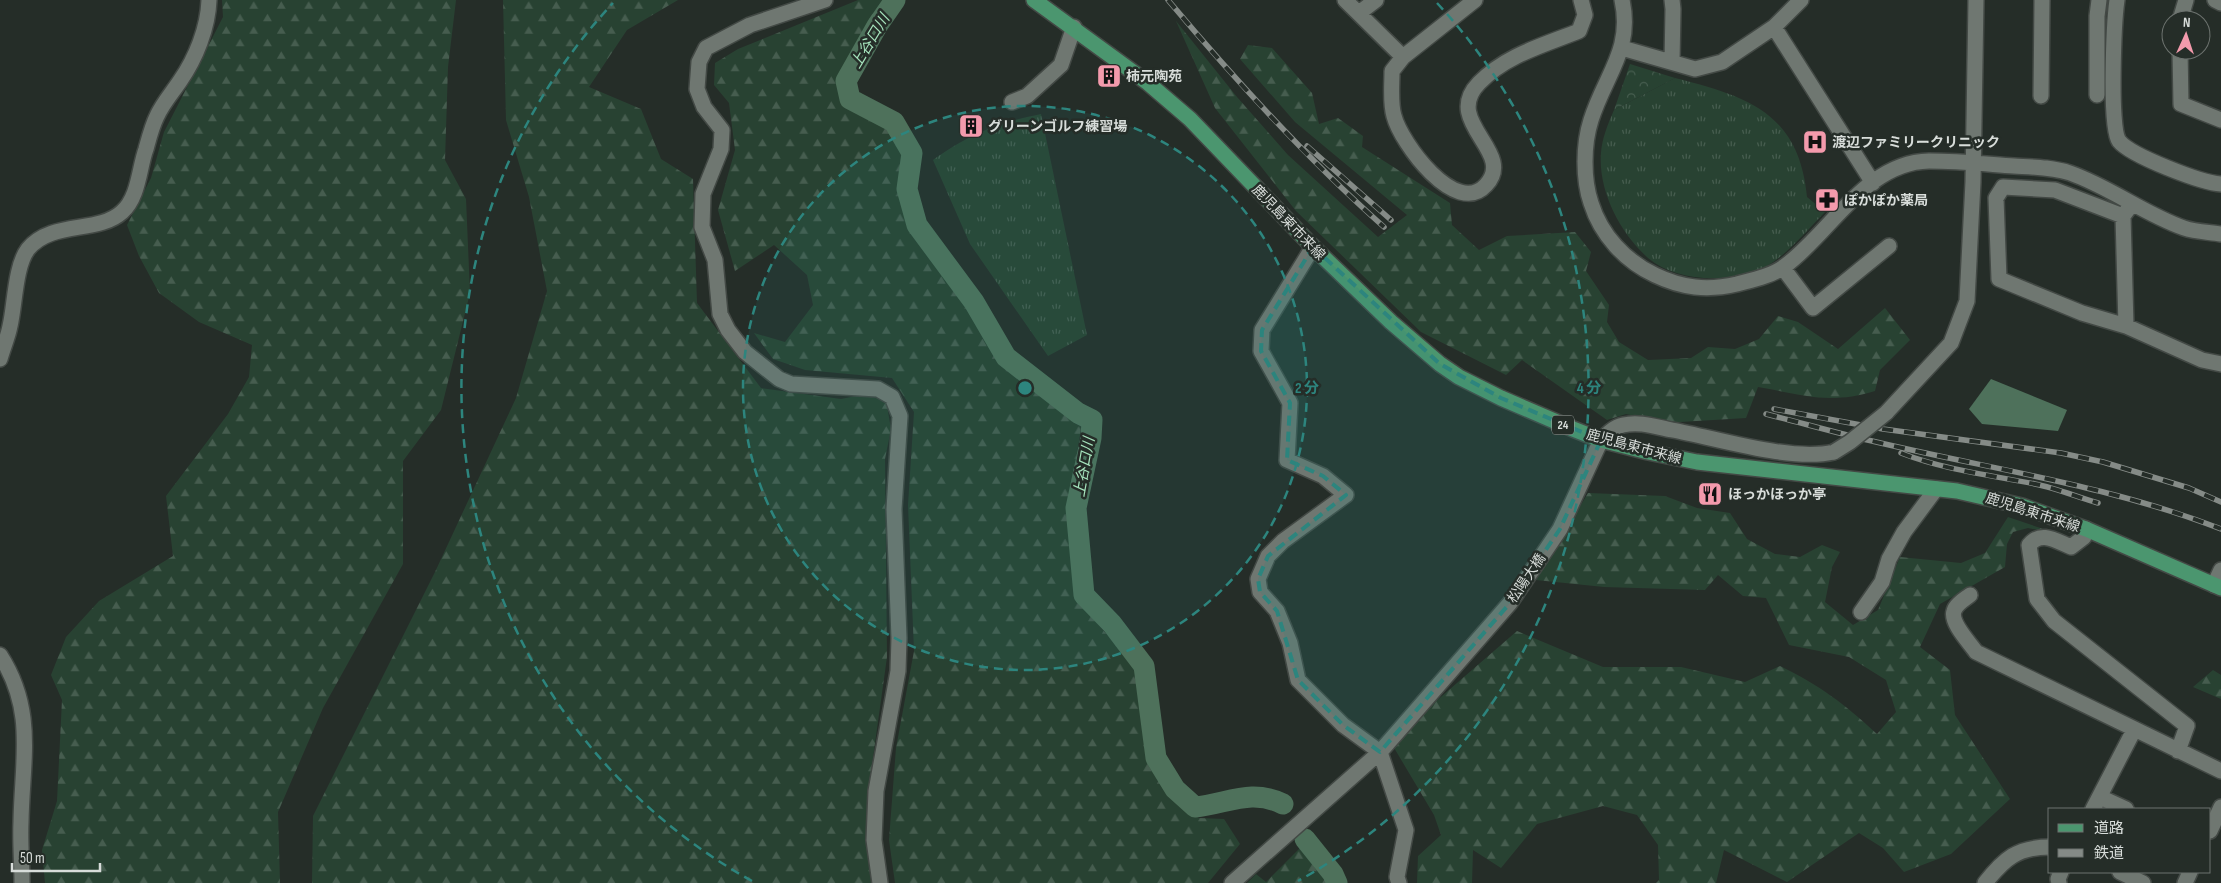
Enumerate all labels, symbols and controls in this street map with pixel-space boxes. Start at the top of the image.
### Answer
water label: 上谷口川 [847,9,895,72]
north arrow [2161,10,2211,60]
text: N [2182,14,2191,31]
building icon: 柿元陶苑 [1096,63,1122,89]
place label: 柿元陶苑 [1126,68,1182,85]
building icon: グリーンゴルフ練習場 [958,113,984,139]
place label: グリーンゴルフ練習場 [988,118,1127,135]
hospital icon: 渡辺ファミリークリニック [1802,129,1828,155]
place label: 渡辺ファミリークリニック [1832,134,2000,151]
street label: 鹿児島東市来線 [1248,181,1329,263]
pharmacy icon: ぽかぽか薬局 [1814,187,1840,213]
place label: ぽかぽか薬局 [1844,192,1928,209]
centre of rings [1016,379,1034,397]
text: 2 分 [1295,379,1319,398]
text: 4 分 [1577,379,1601,398]
road number: 24 [1552,416,1574,434]
street label: 鹿児島東市来線 [1584,426,1683,467]
water label: 上谷口川 [1070,434,1099,498]
restaurant icon: ほっかほっか亭 [1697,481,1723,507]
place label: ほっかほっか亭 [1728,486,1826,503]
street label: 鹿児島東市来線 [1984,489,2082,536]
street label: 松陽大橋 [1504,550,1549,606]
legend [2048,808,2211,873]
text: 道路 [2094,819,2124,838]
scale bar [12,840,100,872]
text: 鉄道 [2094,844,2124,863]
text: 50 m [20,849,45,868]

